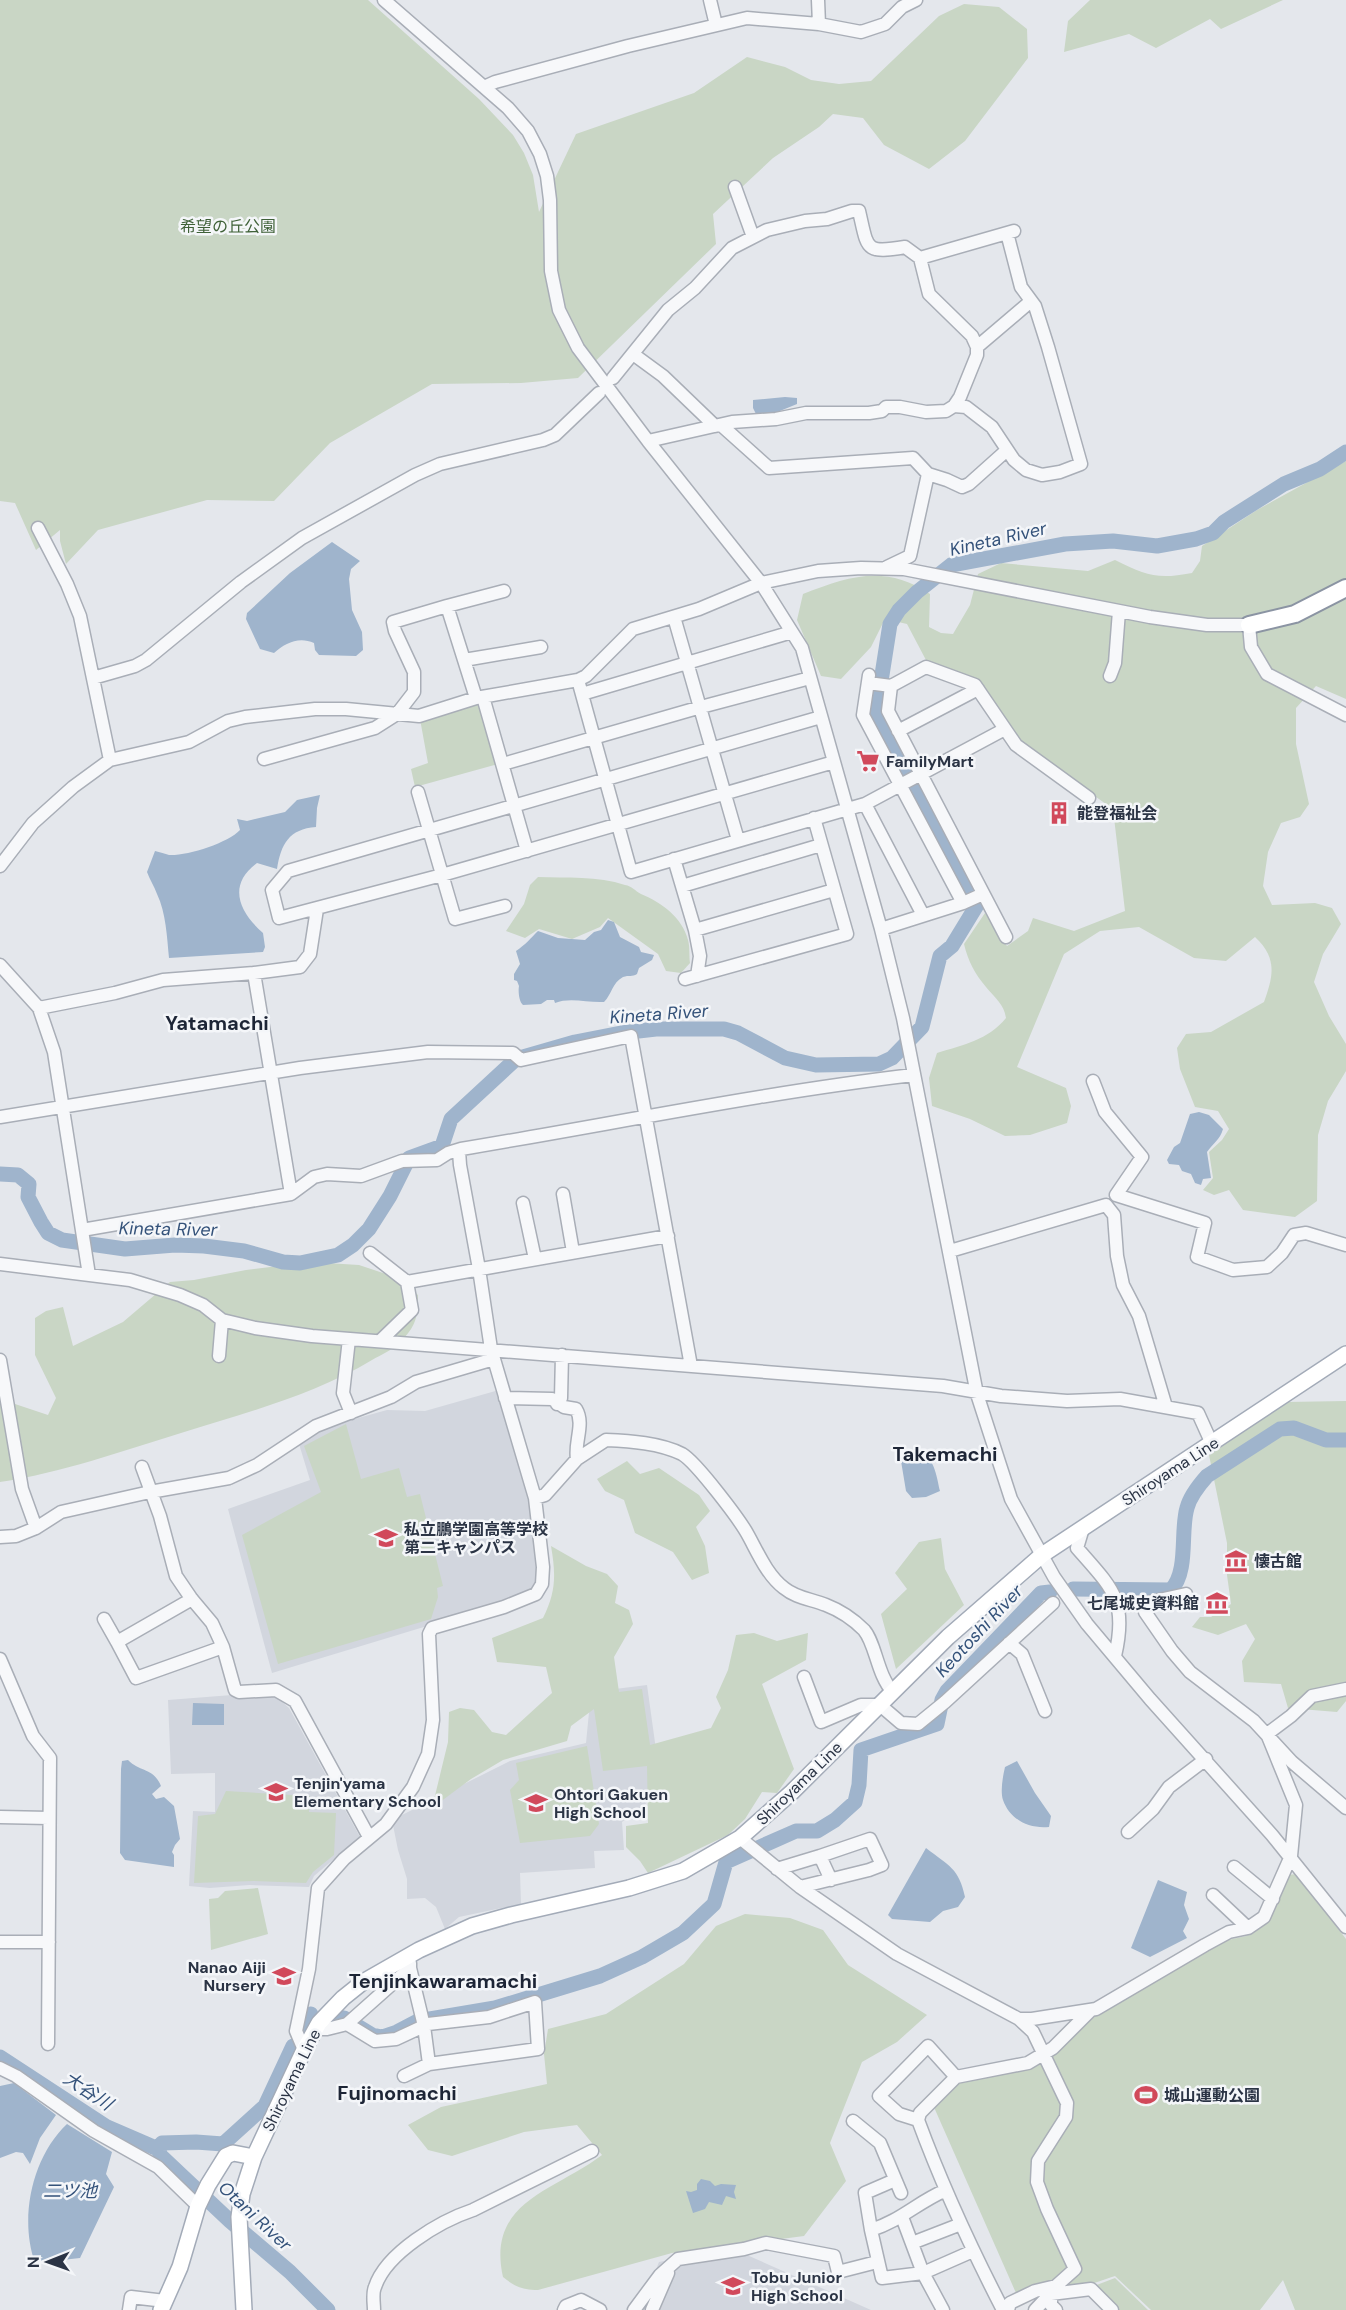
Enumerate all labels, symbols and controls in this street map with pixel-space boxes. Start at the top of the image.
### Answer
park label: 希望の丘公園 [180,216,276,237]
water label: Kineta River [947,516,1050,562]
supermarket icon: FamilyMart [855,748,881,774]
place label: FamilyMart [886,751,974,772]
building icon: 能登福祉会 [1046,800,1072,826]
place label: 能登福祉会 [1077,803,1157,824]
water label: Kineta River [609,998,710,1029]
district label: Yatamachi [165,1010,269,1036]
water label: Kineta River [118,1216,219,1242]
street label: Shiroyama Line [1118,1432,1223,1511]
district label: Takemachi [892,1441,998,1467]
place label: 私立鵬学園高等学校 第二キャンパス [404,1519,548,1558]
school or university icon: 私立鵬学園高等学校 第二キャンパス [373,1525,399,1551]
museum icon: 懐古館 [1223,1548,1249,1574]
place label: 懐古館 [1254,1551,1302,1572]
water label: Keotoshi River [930,1579,1029,1682]
museum icon: 七尾城史資料館 [1204,1590,1230,1616]
place label: 七尾城史資料館 [1087,1593,1199,1614]
street label: Shiroyama Line [752,1737,847,1830]
place label: Tenjin'yama Elementary School [294,1773,441,1812]
school or university icon: Tenjin'yama Elementary School [263,1779,289,1805]
place label: Ohtori Gakuen High School [554,1784,668,1823]
school or university icon: Ohtori Gakuen High School [523,1790,549,1816]
place label: Nanao Aiji Nursery [188,1957,266,1996]
school or university icon: Nanao Aiji Nursery [271,1963,297,1989]
district label: Tenjinkawaramachi [349,1968,537,1994]
street label: Shiroyama Line [258,2025,325,2135]
water label: 大谷川 [59,2066,119,2117]
district label: Fujinomachi [337,2080,457,2106]
sports icon: 城山運動公園 [1133,2082,1159,2108]
place label: 城山運動公園 [1164,2085,1260,2106]
water label: Otani River [213,2176,298,2257]
water label: 二ツ池 [43,2179,99,2203]
north arrow [18,2232,78,2292]
text: N [23,2256,44,2268]
place label: Tobu Junior High School [751,2267,843,2306]
school or university icon: Tobu Junior High School [720,2273,746,2299]

